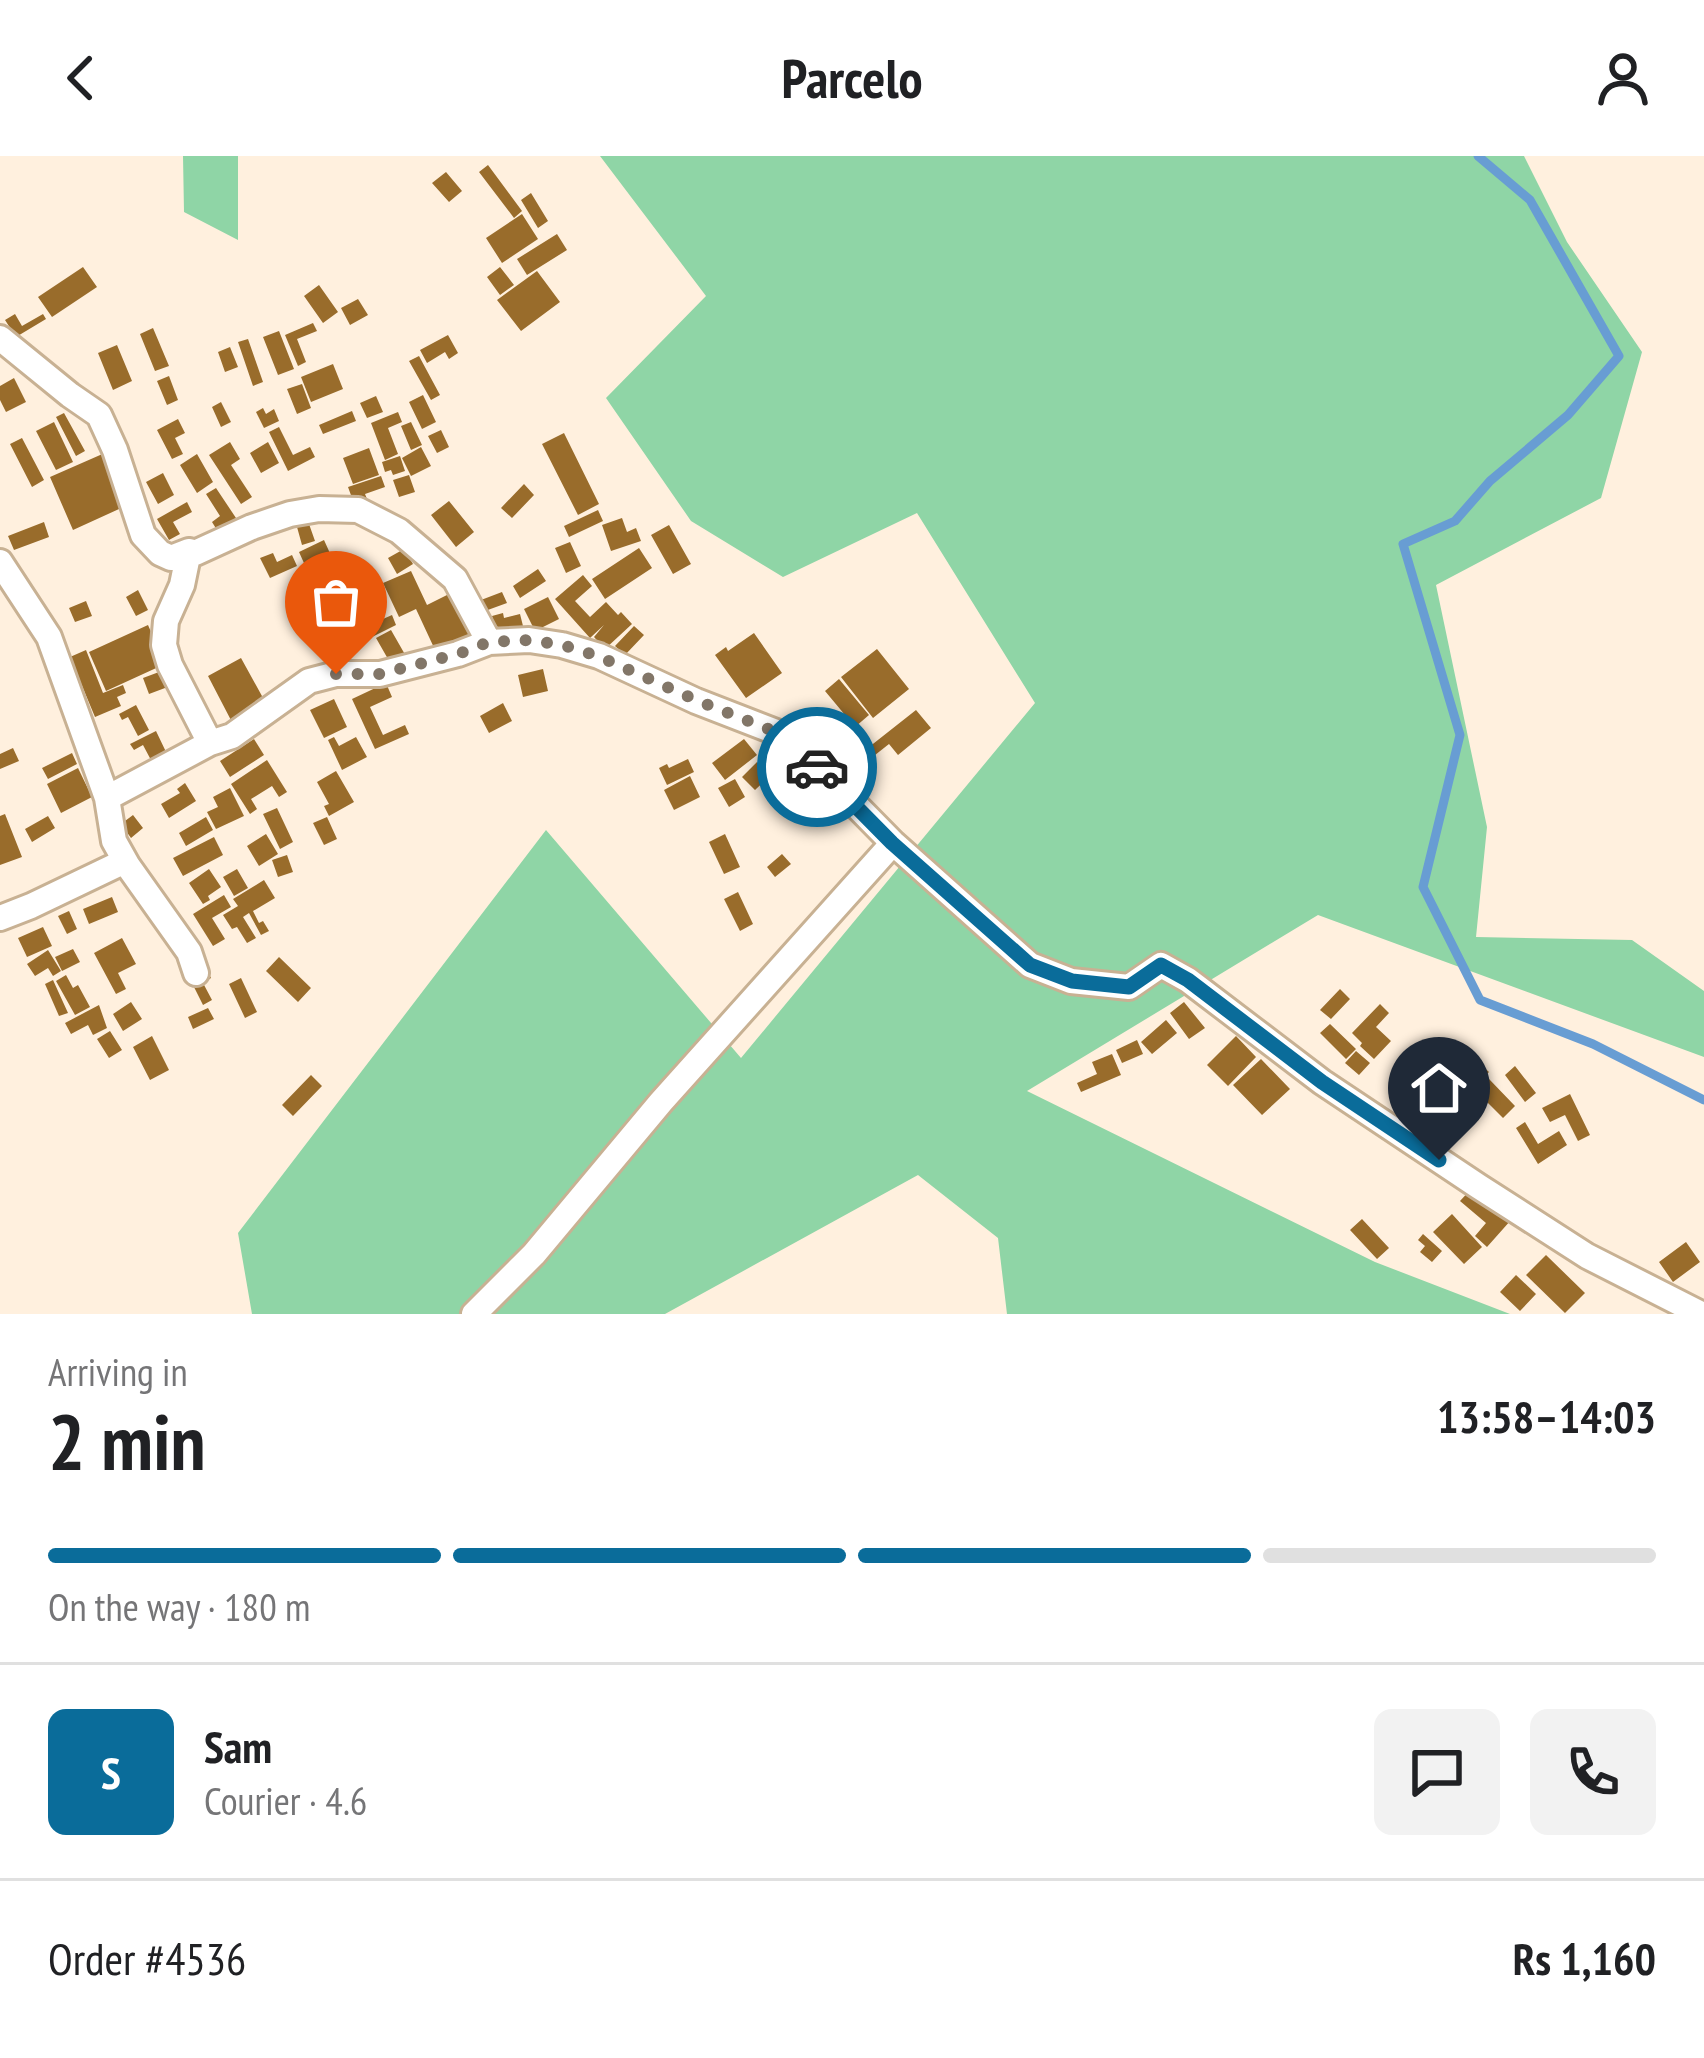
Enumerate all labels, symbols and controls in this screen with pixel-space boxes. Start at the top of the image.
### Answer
text: Parcelo [781,43,923,113]
icon: back [48,45,114,111]
icon: person [1590,45,1656,111]
pin [285,551,387,674]
icon: bag [303,569,369,635]
courier [757,707,877,827]
icon: car [784,734,850,800]
pin [1388,1037,1490,1160]
icon: home [1406,1055,1472,1121]
text: Arriving in [48,1346,188,1397]
text: 13:58–14:03 [1437,1387,1656,1445]
text: 2 min [48,1391,206,1492]
text: On the way · 180 m [48,1581,310,1632]
button: chat [1374,1709,1500,1835]
button: phone [1530,1709,1656,1835]
text: Sam [204,1717,272,1775]
text: S [101,1743,121,1801]
text: Courier · 4.6 [204,1775,367,1826]
text: Order #4536 [48,1929,246,1987]
text: Rs 1,160 [1513,1929,1656,1987]

